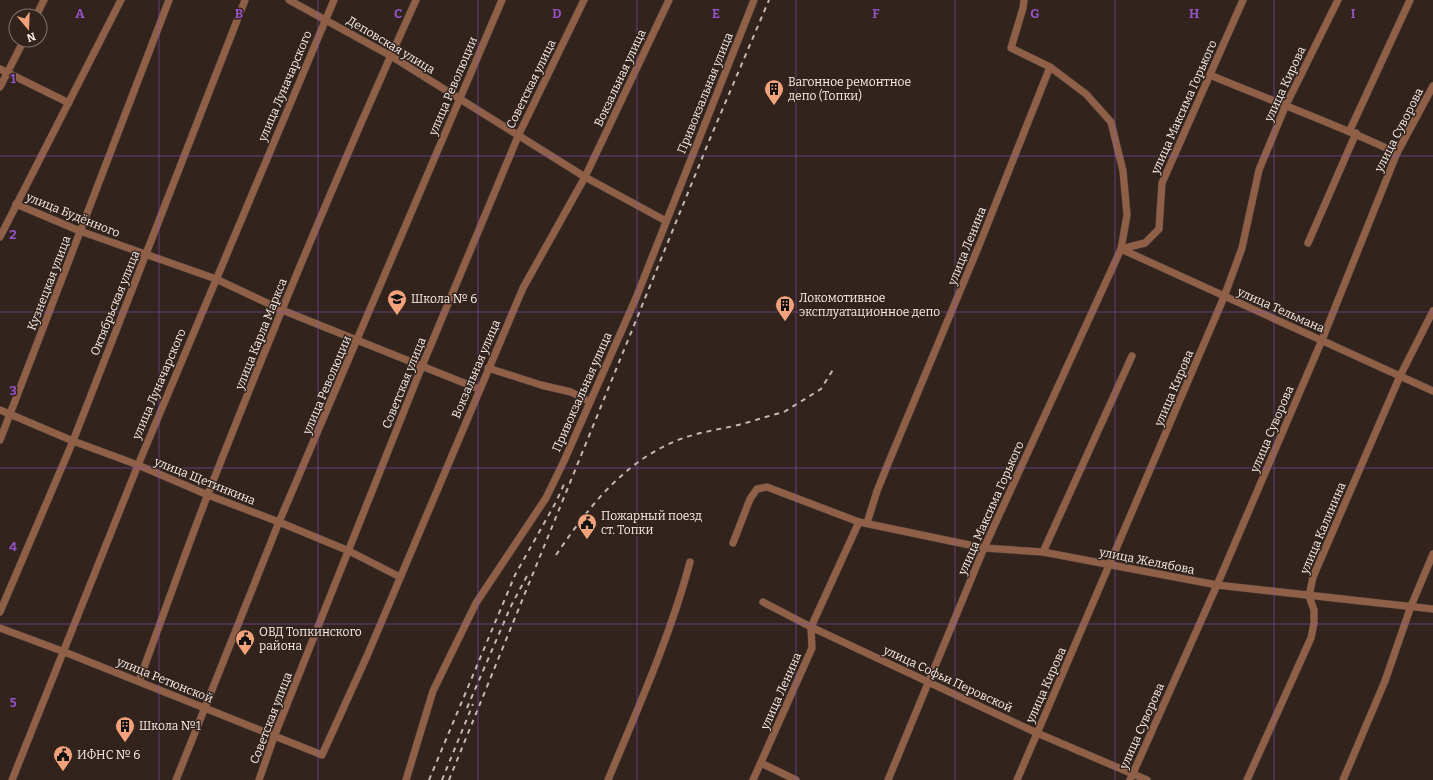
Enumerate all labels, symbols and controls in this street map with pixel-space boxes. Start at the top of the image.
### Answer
text: A [75,6,85,21]
text: B [235,6,243,21]
text: C [394,6,402,21]
text: D [552,6,562,21]
text: E [712,6,720,21]
text: F [872,6,880,21]
text: G [1030,6,1040,21]
text: H [1189,6,1199,21]
text: I [1351,6,1356,21]
north arrow [8,8,48,48]
street label: Деповская улица [345,13,438,77]
street label: Вокзальная улица [591,27,649,129]
street label: улица Луначарского [255,28,315,144]
text: N [24,29,37,45]
street label: Привокзальная улица [674,30,736,156]
street label: улица Революции [426,35,480,138]
street label: Советская улица [503,37,559,131]
street label: улица Максима Горького [1148,38,1220,177]
street label: улица Кирова [1261,44,1309,125]
text: 1 [10,71,16,86]
place label: Вагонное ремонтное депо (Топки) [788,75,911,103]
building icon: Вагонное ремонтное депо (Топки) [763,78,785,106]
street label: улица Суворова [1371,85,1426,175]
street label: улица Будённого [23,189,122,240]
street label: улица Ленина [945,205,989,288]
text: 2 [9,227,17,242]
street label: Кузнецкая улица [25,233,74,332]
street label: Октябрьская улица [88,248,143,358]
street label: улица Карла Маркса [232,276,290,393]
street label: улица Тельмана [1234,284,1327,336]
school or university icon: Школа № 6 [386,288,408,316]
place label: Локомотивное эксплуатационное депо [799,291,940,319]
place label: Школа № 6 [411,292,477,306]
building icon: Локомотивное эксплуатационное депо [774,294,796,322]
street label: Вокзальная улица [449,317,503,420]
street label: улица Луначарского [129,326,189,442]
street label: Привокзальная улица [549,330,615,454]
street label: улица Революции [300,334,354,437]
street label: Советская улица [379,335,429,431]
street label: улица Кирова [1151,347,1197,429]
text: 3 [9,383,17,398]
street label: улица Суворова [1247,383,1297,475]
street label: улица Максима Горького [955,439,1027,578]
street label: улица Щетинкина [152,454,258,508]
street label: улица Калинина [1297,480,1349,577]
place label: Пожарный поезд ст. Топки [601,509,702,537]
public building icon: Пожарный поезд ст. Топки [576,512,598,540]
text: 4 [9,539,17,554]
street label: улица Желябова [1097,545,1196,577]
place label: ОВД Топкинского района [259,625,362,653]
public building icon: ОВД Топкинского района [234,628,256,656]
street label: улица Софьи Перовской [880,642,1015,715]
street label: улица Кирова [1023,645,1069,726]
street label: улица Ленина [757,650,804,733]
street label: улица Ретюнской [114,654,215,706]
street label: Советская улица [247,670,295,766]
street label: улица Суворова [1116,680,1167,772]
text: 5 [9,695,17,710]
building icon: Школа №1 [114,715,136,743]
place label: Школа №1 [139,719,201,733]
public building icon: ИФНС № 6 [52,744,74,772]
place label: ИФНС № 6 [77,748,140,762]

